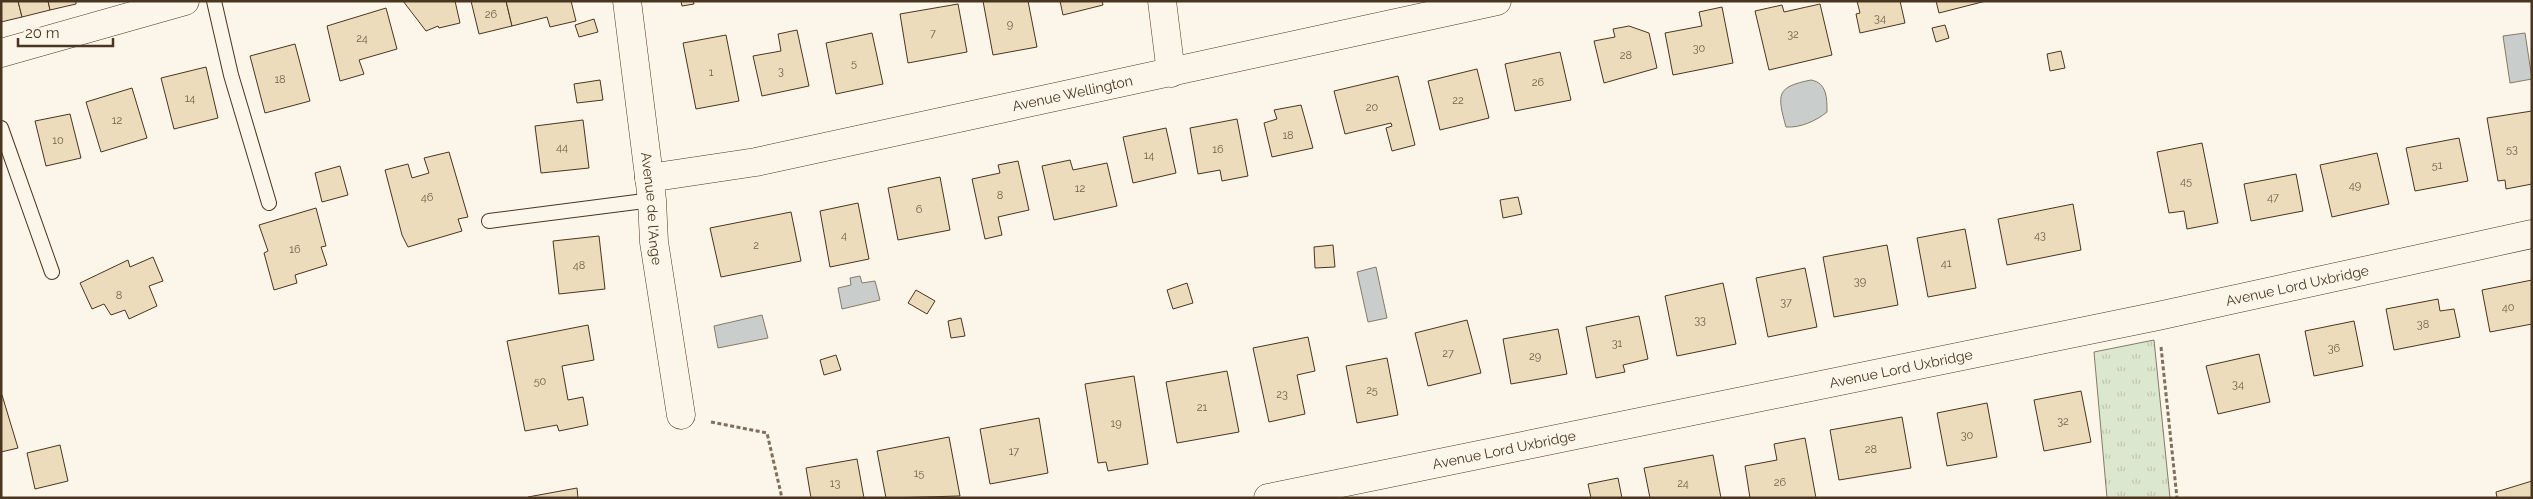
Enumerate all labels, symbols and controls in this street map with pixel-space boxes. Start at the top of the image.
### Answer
house number: 26 [485,8,498,21]
house number: 34 [1874,12,1886,25]
scale bar [18,15,112,47]
house number: 9 [1007,18,1013,31]
text: 20 m [25,24,60,42]
house number: 7 [930,27,936,40]
house number: 32 [1787,28,1799,41]
house number: 24 [356,32,368,45]
house number: 30 [1693,42,1706,55]
house number: 28 [1620,49,1632,62]
house number: 5 [851,57,857,70]
house number: 3 [778,65,784,78]
house number: 1 [709,66,714,79]
street label: Avenue Wellington [1011,72,1134,114]
house number: 18 [274,73,286,86]
house number: 26 [1532,76,1545,89]
house number: 14 [185,92,195,105]
house number: 22 [1452,94,1464,107]
house number: 20 [1366,101,1378,114]
house number: 12 [112,114,122,127]
house number: 18 [1282,129,1294,142]
house number: 10 [52,134,64,147]
house number: 44 [556,141,568,154]
house number: 16 [1212,143,1224,156]
house number: 53 [2506,143,2518,156]
house number: 14 [1144,149,1154,162]
street label: Avenue de l'Ange [638,151,665,266]
house number: 51 [2432,159,2443,172]
house number: 45 [2180,175,2192,188]
house number: 49 [2349,179,2361,192]
house number: 12 [1075,182,1085,195]
house number: 8 [997,189,1003,202]
house number: 46 [421,191,434,204]
house number: 47 [2267,191,2279,204]
house number: 6 [916,203,923,216]
house number: 4 [841,229,847,242]
house number: 43 [2034,229,2046,242]
house number: 2 [753,239,759,252]
house number: 16 [289,243,301,256]
house number: 41 [1941,257,1952,270]
house number: 48 [573,259,585,272]
street label: Avenue Lord Uxbridge [2224,262,2370,309]
house number: 39 [1854,275,1866,288]
house number: 8 [116,289,122,302]
house number: 37 [1780,296,1792,309]
house number: 40 [2502,301,2515,314]
house number: 33 [1694,314,1706,327]
house number: 38 [2417,318,2429,331]
house number: 31 [1612,337,1623,350]
house number: 36 [2328,342,2341,355]
street label: Avenue Lord Uxbridge [1828,346,1974,391]
house number: 27 [1442,347,1454,360]
house number: 29 [1529,350,1541,363]
house number: 50 [534,375,547,388]
house number: 34 [2232,378,2244,391]
house number: 25 [1366,384,1378,397]
house number: 23 [1276,388,1288,401]
house number: 21 [1197,401,1208,414]
house number: 32 [2057,415,2069,428]
house number: 19 [1110,417,1122,430]
street label: Avenue Lord Uxbridge [1431,427,1577,472]
house number: 30 [1961,429,1974,442]
house number: 28 [1865,443,1877,456]
house number: 17 [1009,445,1019,458]
house number: 15 [914,467,924,480]
house number: 26 [1774,476,1787,489]
house number: 13 [830,477,840,490]
house number: 24 [1677,477,1689,490]

